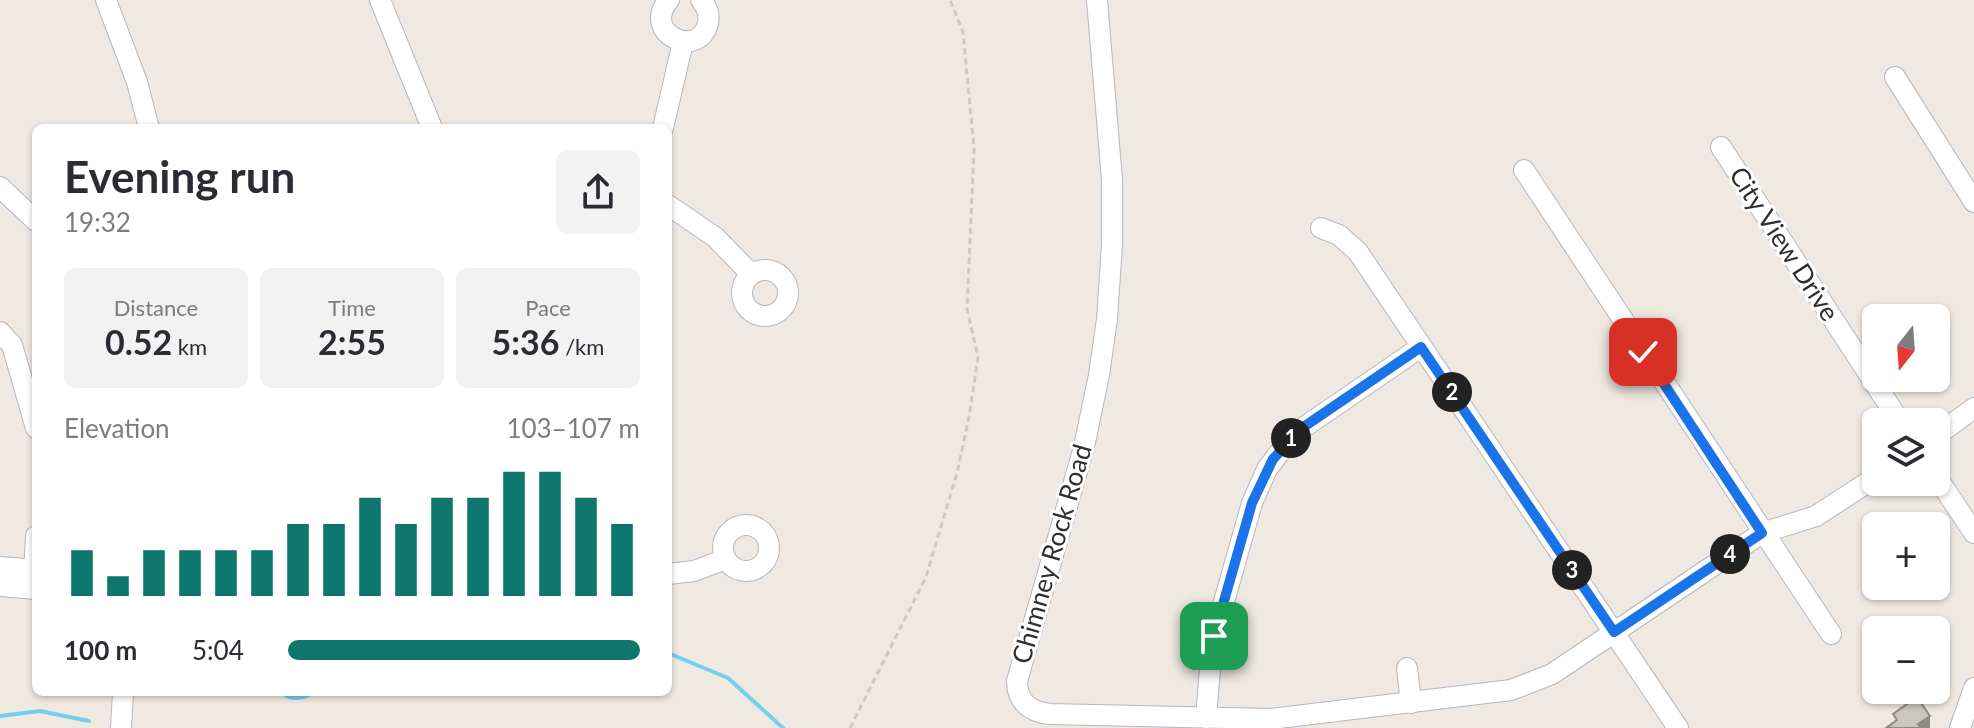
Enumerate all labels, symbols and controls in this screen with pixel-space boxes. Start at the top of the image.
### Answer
text: Evening run [64,150,295,202]
button: share [556,150,640,234]
street label: City View Drive [1723,160,1847,327]
text: 19:32 [64,206,131,238]
text: Distance [114,294,198,321]
text: Time [328,294,376,321]
text: Pace [525,294,571,321]
north arrow [1862,304,1950,392]
map controls [1862,304,1950,704]
pin [1609,318,1677,386]
text: 0.52 [105,321,172,362]
text: 2:55 [318,321,386,362]
text: 5:36 [492,321,560,362]
icon: check [1621,330,1665,374]
text: km [172,333,207,360]
text: /km [560,333,604,360]
pin: 2 [1432,372,1472,412]
text: 2 [1446,378,1458,405]
button: layers [1862,408,1950,496]
text: Elevation [64,412,170,444]
text: 103–107 m [506,412,640,444]
pin: 1 [1271,418,1311,458]
text: 1 [1285,424,1297,451]
street label: Chimney Rock Road [1004,440,1098,667]
button: + [1862,512,1950,600]
pin: 4 [1710,534,1750,574]
text: 4 [1724,540,1736,567]
pin: 3 [1552,550,1592,590]
text: 3 [1566,556,1578,583]
pin [1180,602,1248,670]
icon: arrive [1192,614,1236,658]
button: − [1862,616,1950,704]
text: 100 m [64,634,137,666]
text: 5:04 [192,634,244,666]

